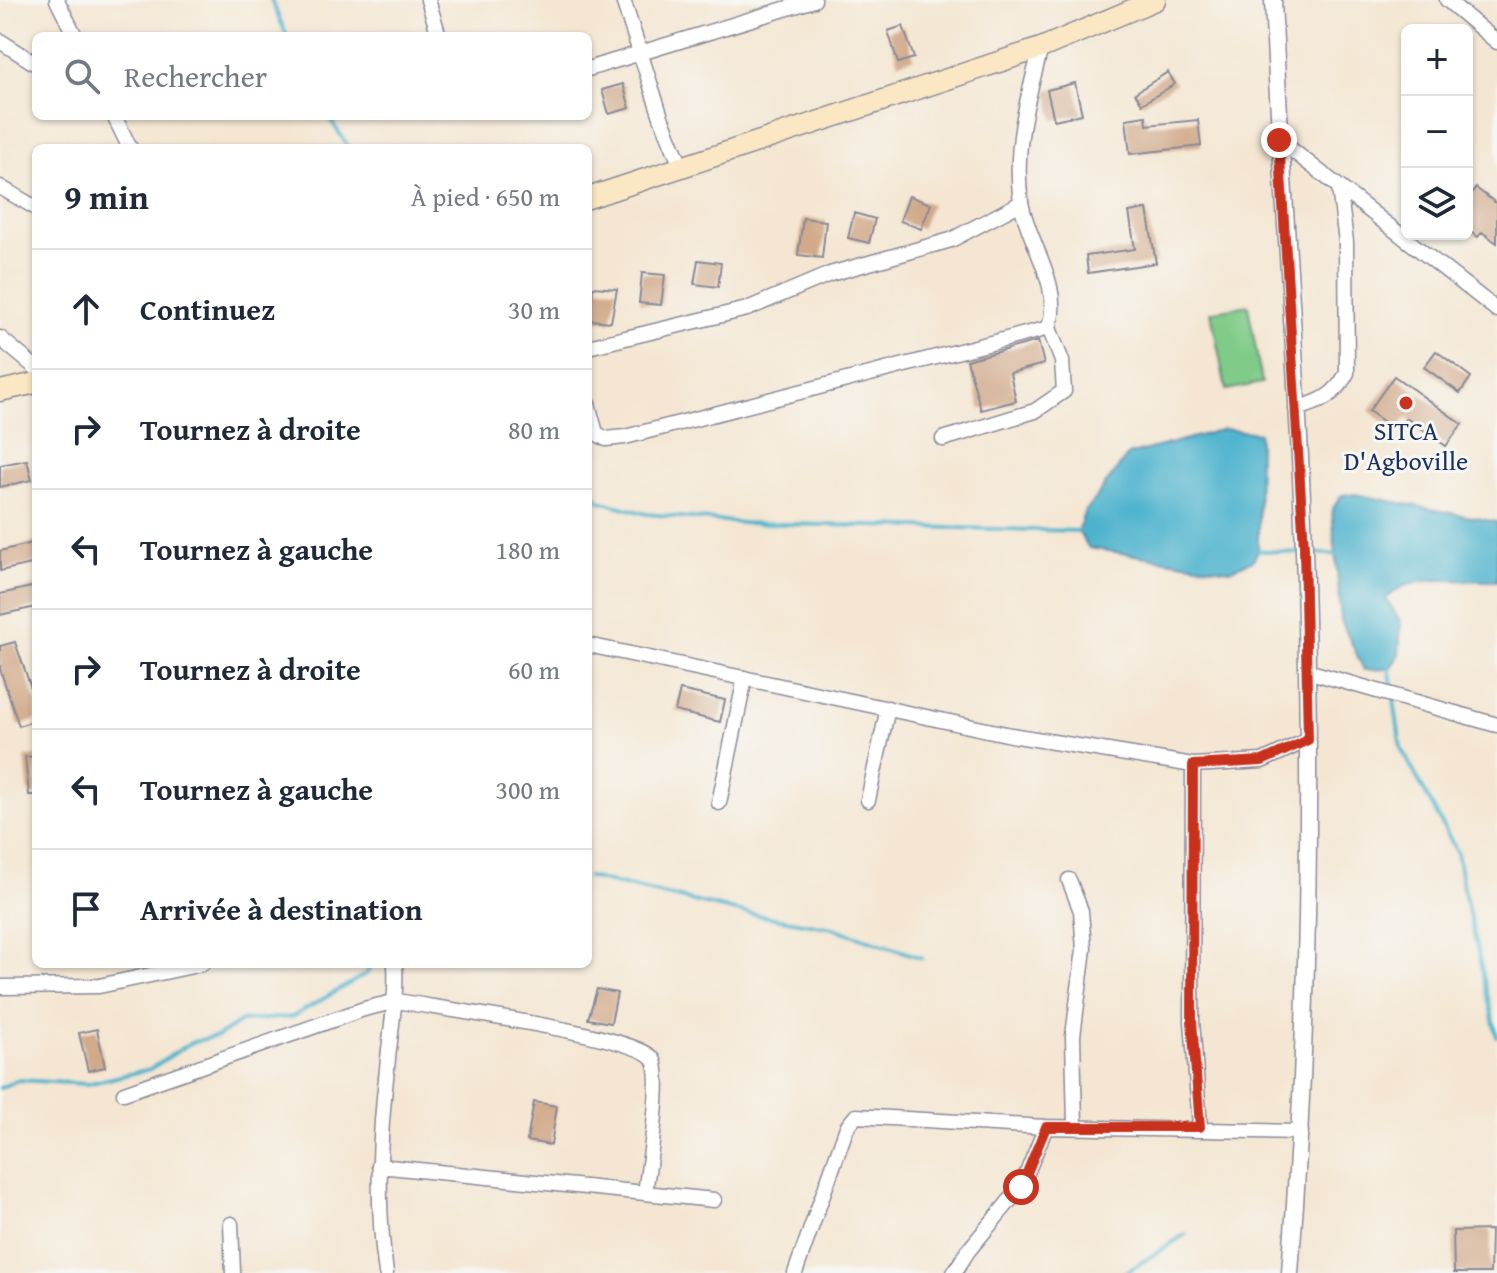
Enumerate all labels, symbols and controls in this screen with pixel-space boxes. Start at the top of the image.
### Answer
map controls [1401,24,1473,240]
button: + [1401,24,1473,96]
search box [32,32,592,120]
icon: search [60,54,104,98]
text: Rechercher [124,54,267,98]
button: − [1401,96,1473,168]
route end [1261,122,1297,158]
button: layers [1401,168,1473,240]
text: 9 min [64,172,149,221]
text: À pied · 650 m [411,177,560,216]
icon: ahead [64,287,108,331]
text: Continuez [140,287,275,331]
text: 30 m [508,290,560,329]
marker: SITCA D'Agboville [1397,394,1415,412]
icon: right [64,407,108,451]
text: Tournez à droite [140,407,361,451]
text: 80 m [508,410,560,449]
place label: SITCA D'Agboville [1344,411,1468,480]
icon: left [64,527,108,571]
text: Tournez à gauche [140,527,373,571]
text: 180 m [495,530,560,569]
icon: right [64,647,108,691]
text: Tournez à droite [140,647,361,691]
text: 60 m [508,650,560,689]
icon: left [64,767,108,811]
text: Tournez à gauche [140,767,373,811]
text: 300 m [495,770,560,809]
icon: arrive [64,887,108,931]
text: Arrivée à destination [140,887,422,931]
route start [1003,1169,1039,1205]

